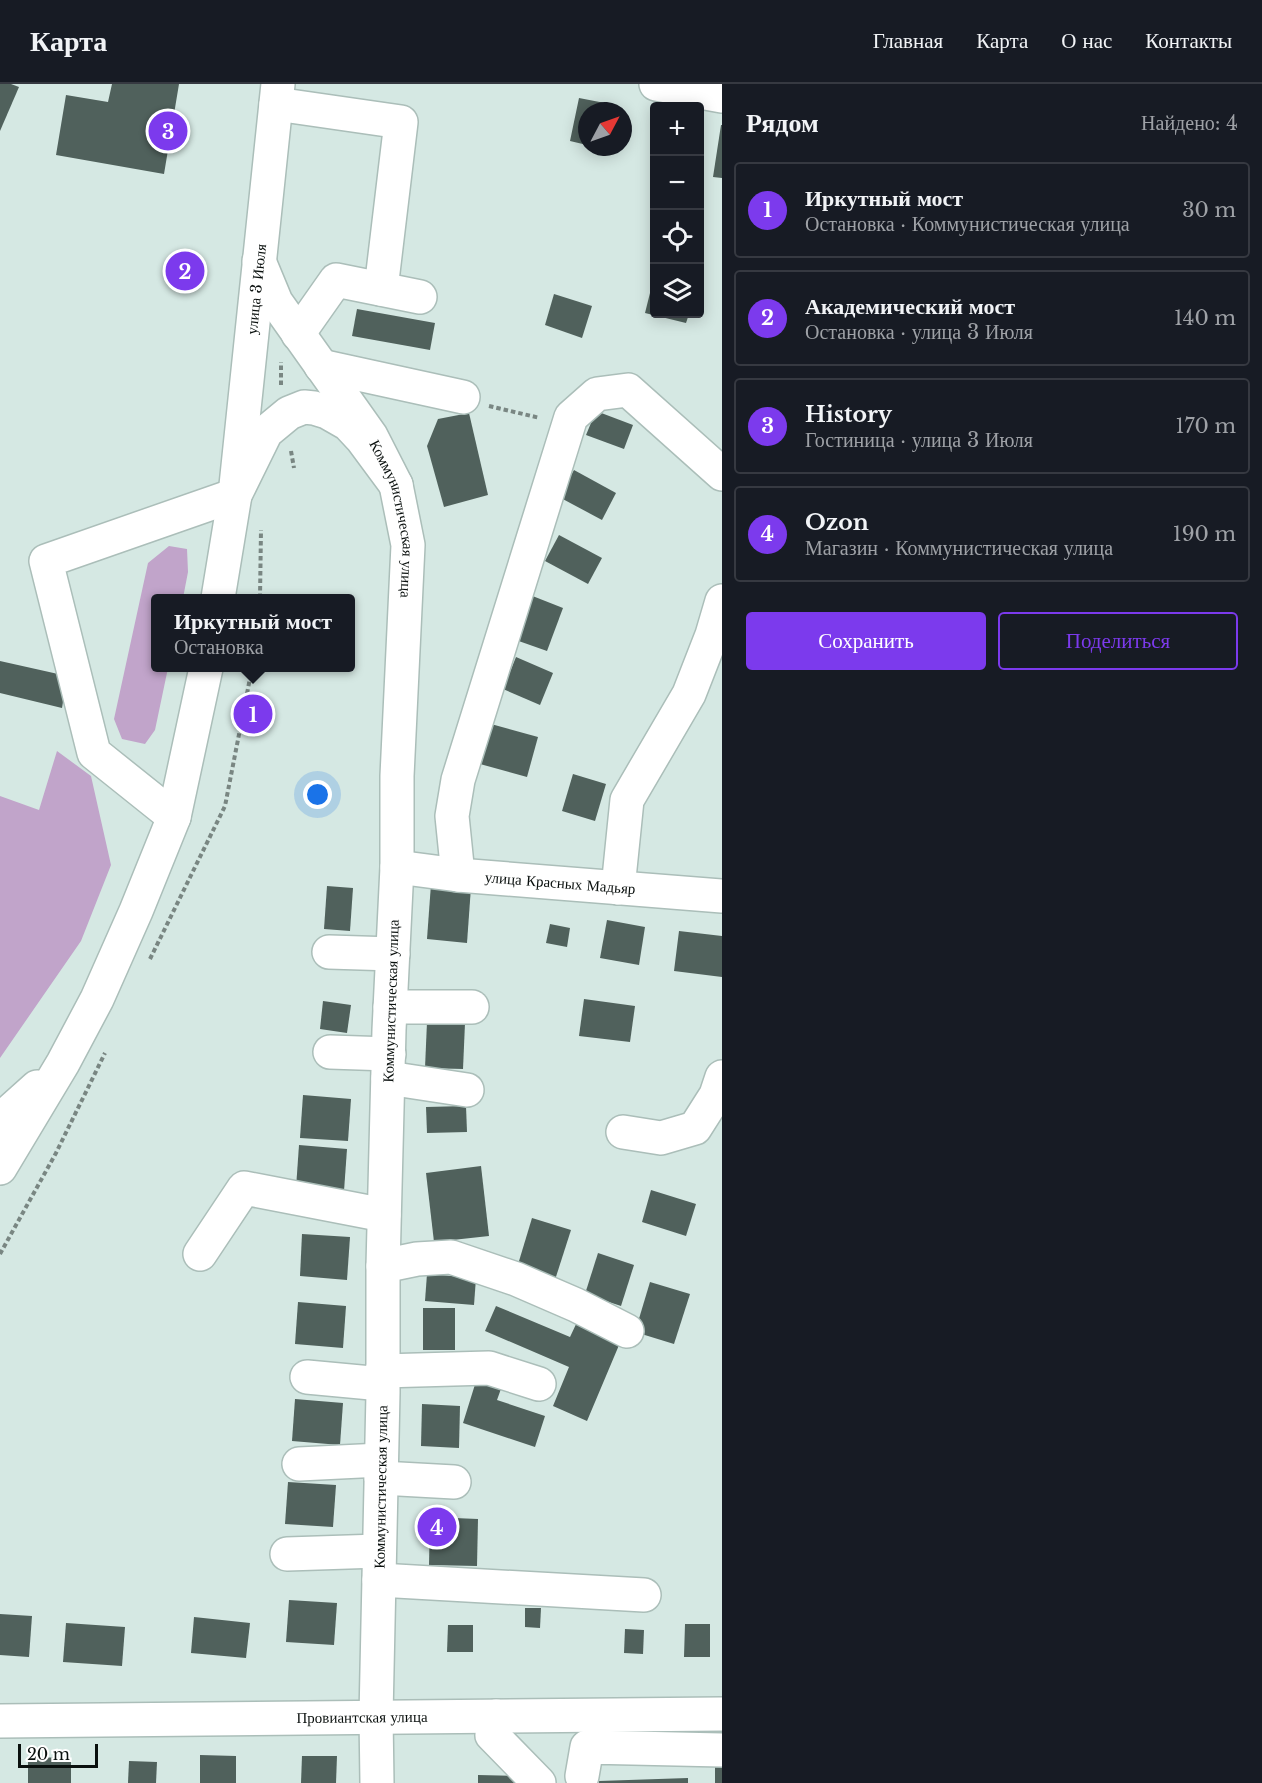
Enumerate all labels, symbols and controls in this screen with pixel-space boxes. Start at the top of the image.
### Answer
text: Карта [30,24,107,59]
text: Главная [873,28,943,54]
text: Карта [976,28,1028,54]
text: О нас [1061,28,1112,54]
text: Контакты [1145,28,1232,54]
north arrow [578,102,632,156]
map controls [650,102,704,318]
button: + [650,102,704,156]
text: Рядом [746,107,819,139]
pin: 3 [148,108,188,154]
text: Найдено: 4 [1141,111,1238,135]
button: − [650,156,704,210]
text: Иркутный мост [805,185,963,212]
text: 1 [763,198,772,222]
text: 30 m [1182,198,1236,222]
button: locate [650,210,704,264]
text: Остановка · Коммунистическая улица [805,212,1130,236]
street label: улица 3 Июля [242,243,270,335]
pin: 2 [166,248,204,294]
button: layers [650,264,704,318]
text: Академический мост [805,293,1015,320]
text: 2 [761,306,774,330]
text: 140 m [1174,306,1236,330]
text: Остановка · улица 3 Июля [805,320,1033,344]
text: History [805,401,892,428]
text: 3 [761,414,774,438]
text: 170 m [1176,414,1236,438]
text: Гостиница · улица 3 Июля [805,428,1033,452]
street label: Коммунистическая улица [366,436,418,599]
text: Ozon [805,509,869,536]
text: 4 [761,522,774,546]
text: 190 m [1173,522,1236,546]
text: Магазин · Коммунистическая улица [805,536,1113,560]
popup [151,594,355,672]
text: Иркутный мост [174,608,332,635]
button: Сохранить [746,612,986,670]
button: Поделиться [998,612,1238,670]
text: Остановка [174,635,264,659]
pin: 1 [234,692,272,736]
your location [303,780,332,809]
street label: улица Красных Мадьяр [484,867,636,898]
street label: Коммунистическая улица [378,919,403,1083]
street label: Коммунистическая улица [370,1405,391,1569]
pin: 4 [418,1504,456,1550]
street label: Провиантская улица [296,1707,428,1727]
scale bar [18,1741,98,1768]
text: 20 m [27,1744,70,1764]

